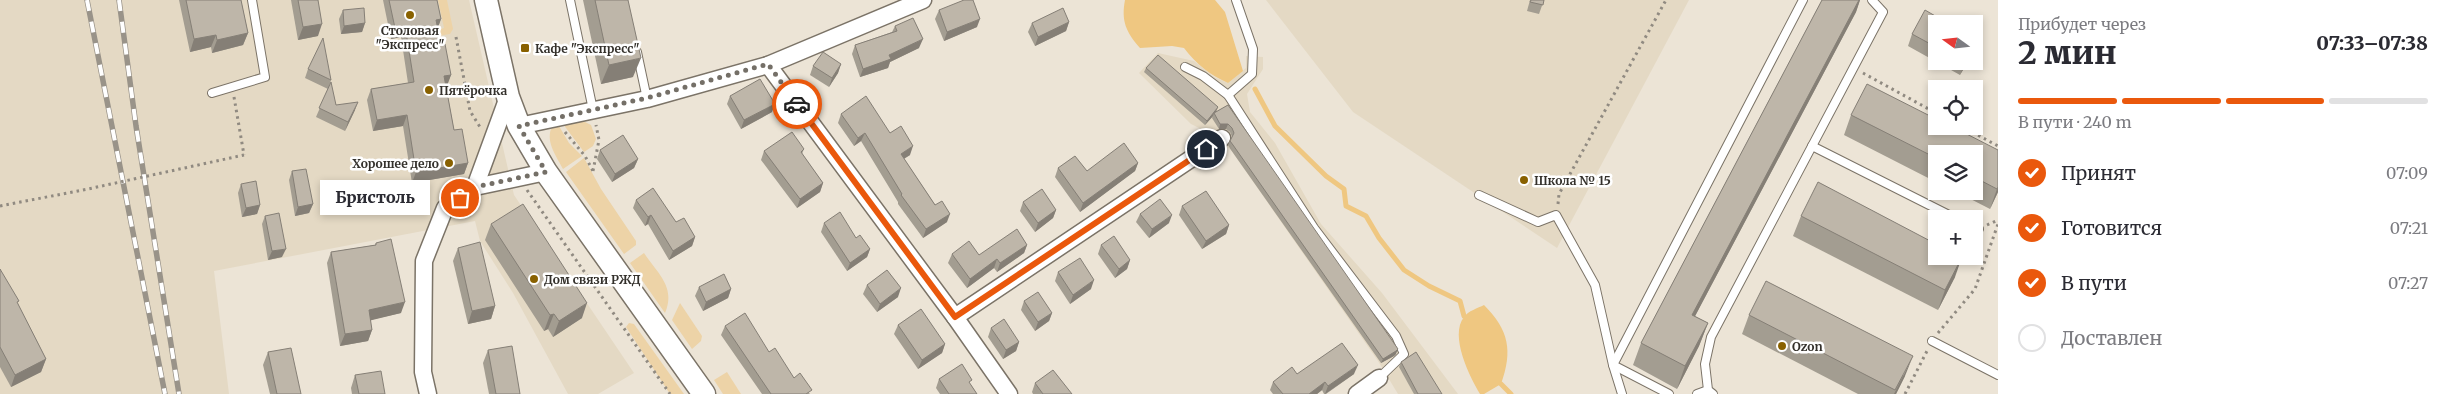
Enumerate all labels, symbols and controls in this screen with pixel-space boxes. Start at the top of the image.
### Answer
marker: Столовая "Экспресс" [404,9,416,21]
text: Прибудет через [2018,14,2146,34]
north arrow [1928,15,1982,70]
map controls [1928,15,1983,265]
place label: Столовая "Экспресс" [376,23,444,52]
text: 07:33–07:38 [2316,31,2428,55]
text: 2 мин [2018,33,2117,73]
place label: Кафе "Экспресс" [535,41,640,56]
marker: Кафе "Экспресс" [519,42,531,54]
courier [772,79,822,129]
button: locate [1928,80,1983,135]
place label: Пятёрочка [439,83,508,98]
marker: Пятёрочка [423,84,435,96]
icon: car [783,90,811,118]
text: В пути · 240 m [2018,112,2132,132]
pin [1185,128,1227,170]
icon: home [1192,135,1220,163]
button: layers [1928,145,1983,200]
place label: Хорошее дело [352,156,439,171]
marker: Хорошее дело [443,157,455,169]
icon: check [2018,159,2046,187]
text: Принят [2061,161,2136,185]
text: 07:09 [2386,163,2428,183]
place label: Школа № 15 [1534,173,1611,188]
marker: Школа № 15 [1518,174,1530,186]
pin [439,177,481,219]
callout: Бристоль [320,180,430,216]
icon: bag [446,184,474,212]
text: Бристоль [335,187,415,207]
button: + [1928,210,1983,265]
icon: check [2018,214,2046,242]
text: Готовится [2061,216,2162,240]
text: 07:21 [2390,218,2428,238]
icon: check [2018,269,2046,297]
text: В пути [2061,271,2127,295]
place label: Дом связи РЖД [544,272,641,287]
marker: Дом связи РЖД [528,273,540,285]
text: 07:27 [2388,273,2428,293]
text: Доставлен [2061,326,2162,350]
place label: Ozon [1792,339,1823,354]
marker: Ozon [1776,340,1788,352]

